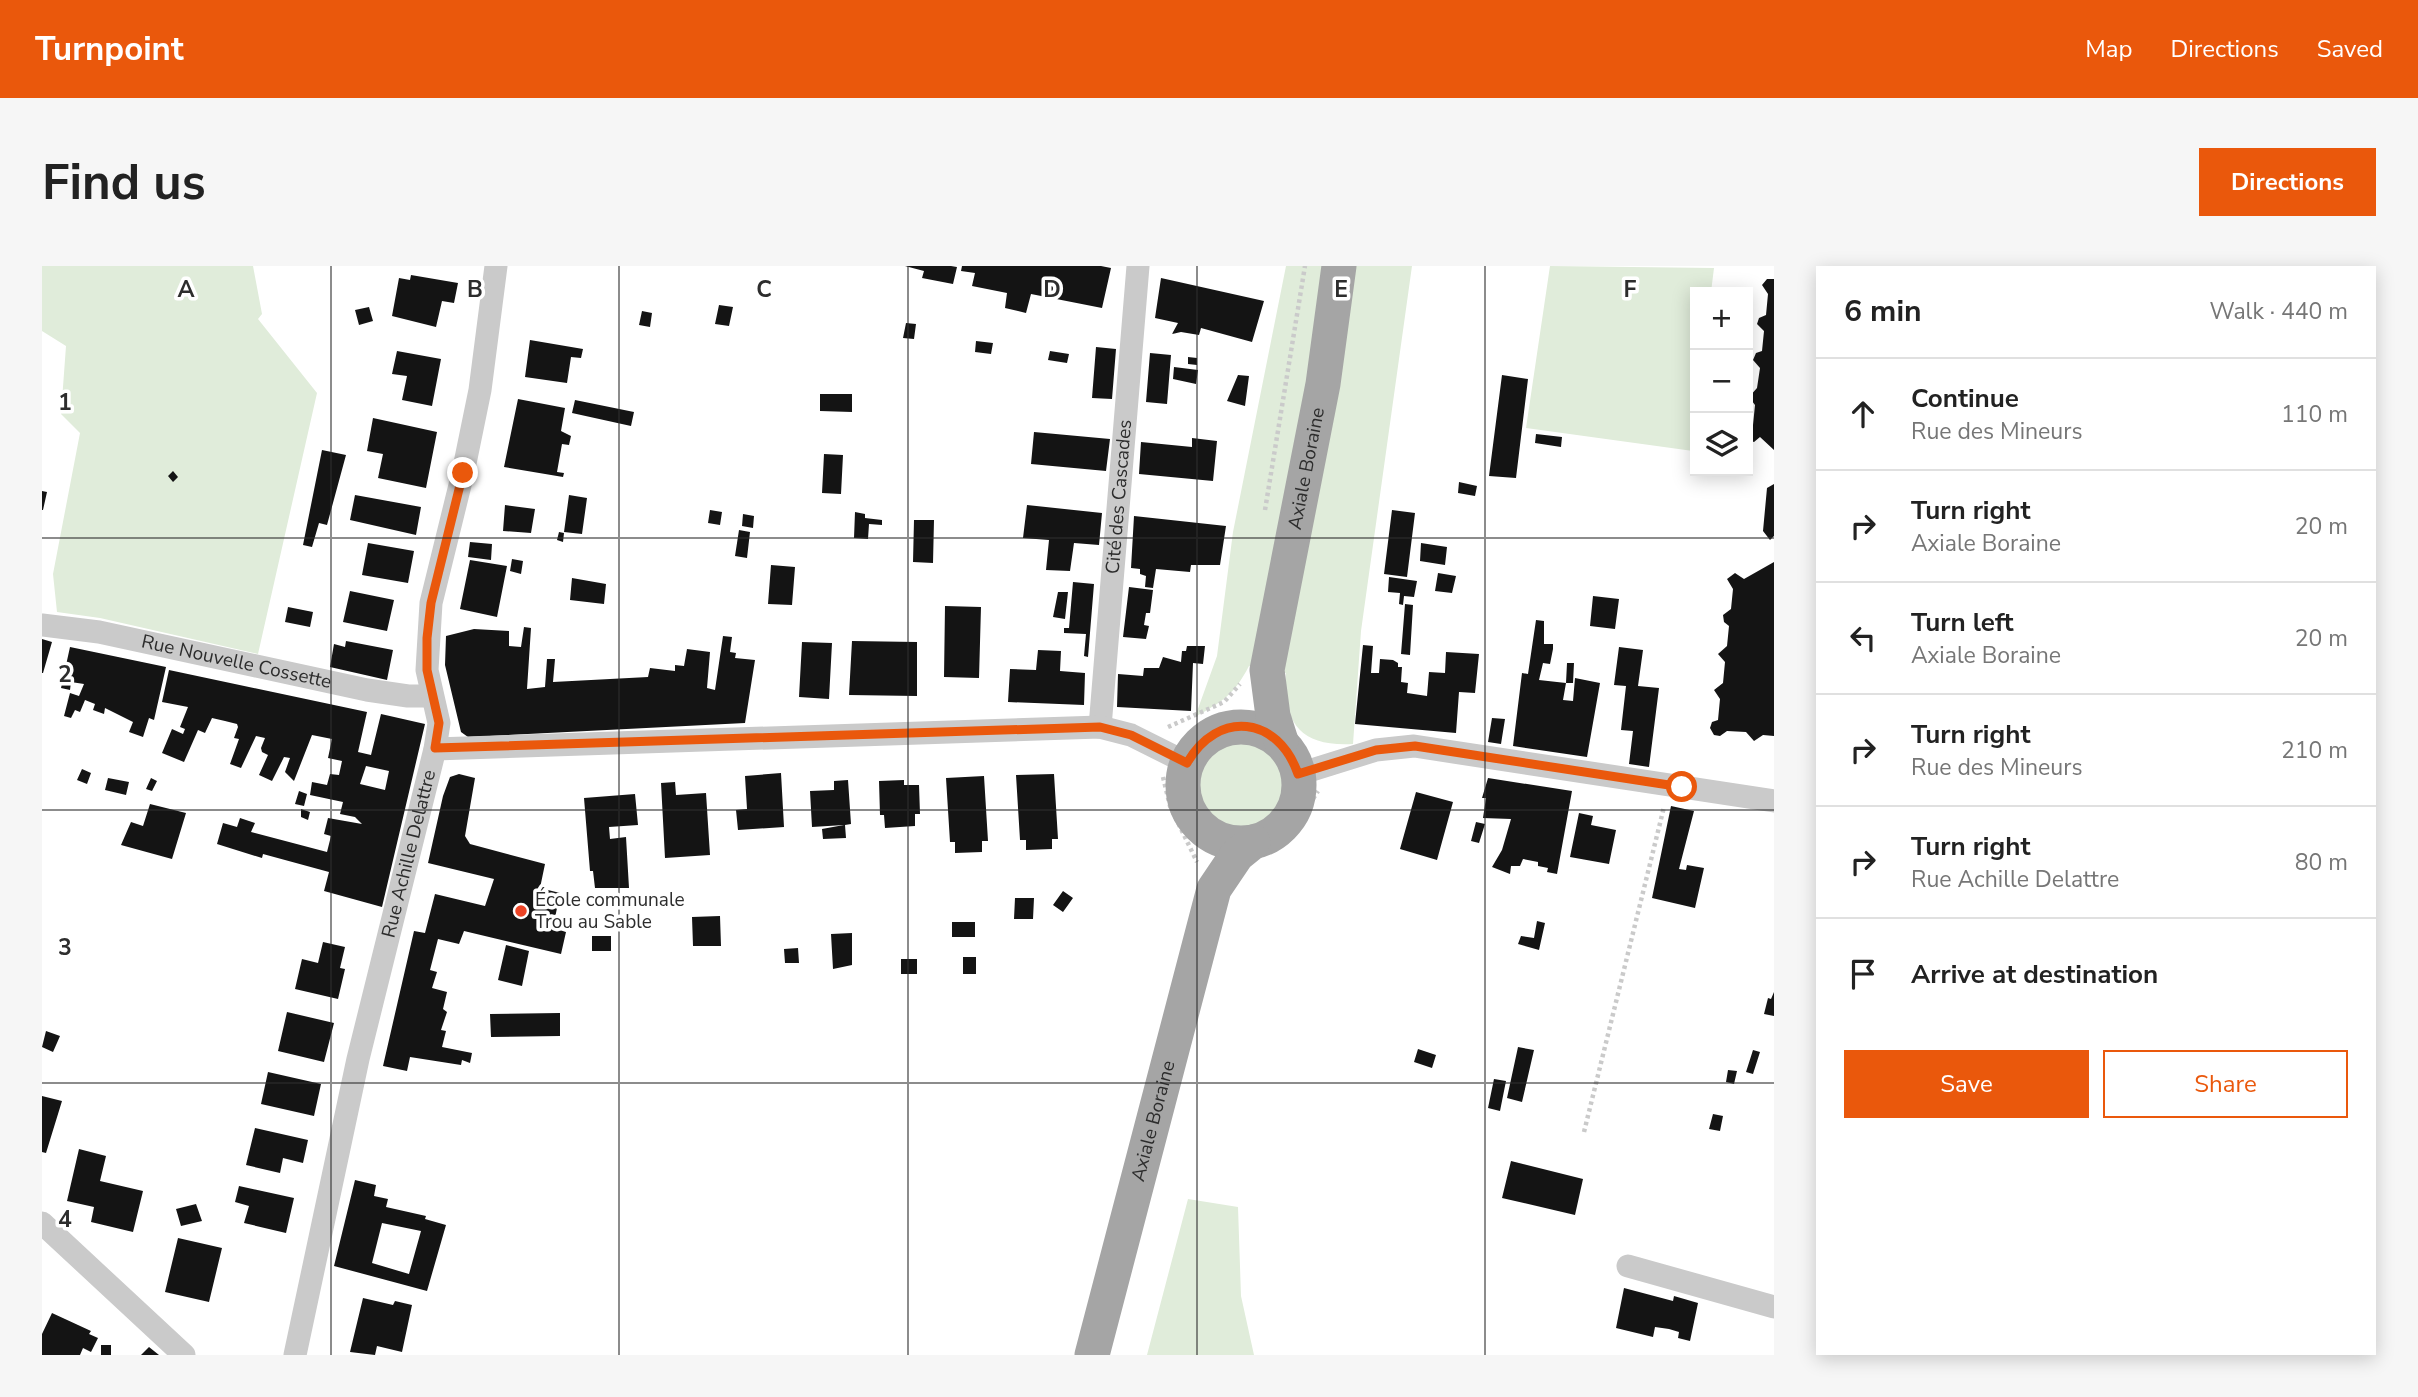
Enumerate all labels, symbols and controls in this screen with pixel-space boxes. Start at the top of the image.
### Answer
text: Turnpoint [35,27,184,72]
text: Map [2085,33,2132,65]
text: Directions [2170,33,2279,65]
text: Saved [2317,33,2383,65]
button: Directions [2199,148,2376,216]
text: Find us [42,149,206,216]
text: A [177,274,195,305]
text: B [467,274,483,305]
text: C [756,274,772,305]
text: D [1043,274,1061,305]
text: E [1334,274,1348,305]
text: F [1624,274,1637,305]
map controls [1690,287,1753,476]
button: + [1690,287,1753,350]
text: 6 min [1844,291,1922,332]
text: Walk · 440 m [2209,296,2348,327]
button: − [1690,350,1753,413]
text: Continue [1911,381,2019,416]
text: 1 [58,387,72,418]
icon: ahead [1844,395,1882,433]
text: 110 m [2281,399,2348,430]
street label: Axiale Boraine [1282,405,1331,532]
button: layers [1690,413,1753,476]
text: Rue des Mineurs [1911,416,2082,447]
street label: Cité des Cascades [1100,419,1138,575]
route end [447,457,478,488]
text: Turn right [1911,493,2030,528]
icon: right [1844,507,1882,545]
text: 20 m [2295,511,2348,542]
text: Axiale Boraine [1911,528,2061,559]
text: Turn left [1911,605,2014,640]
icon: left [1844,619,1882,657]
text: 20 m [2295,623,2348,654]
street label: Rue Nouvelle Cossette [139,629,334,695]
text: Axiale Boraine [1911,640,2061,671]
text: 2 [58,659,72,690]
text: Turn right [1911,717,2030,752]
icon: right [1844,731,1882,769]
text: 210 m [2281,735,2348,766]
text: Rue des Mineurs [1911,752,2082,783]
street label: Rue Achille Delattre [376,767,442,941]
route start [1666,771,1697,802]
text: Turn right [1911,829,2030,864]
icon: right [1844,843,1882,881]
text: 80 m [2295,847,2348,878]
text: Rue Achille Delattre [1911,864,2119,895]
place label: École communale Trou au Sable [535,887,685,935]
marker: École communale Trou au Sable [513,903,529,919]
text: 3 [58,932,72,963]
icon: arrive [1844,955,1882,993]
text: Arrive at destination [1911,957,2158,992]
button: Save [1844,1050,2089,1118]
button: Share [2103,1050,2348,1118]
street label: Axiale Boraine [1125,1058,1182,1184]
text: 4 [58,1204,72,1235]

